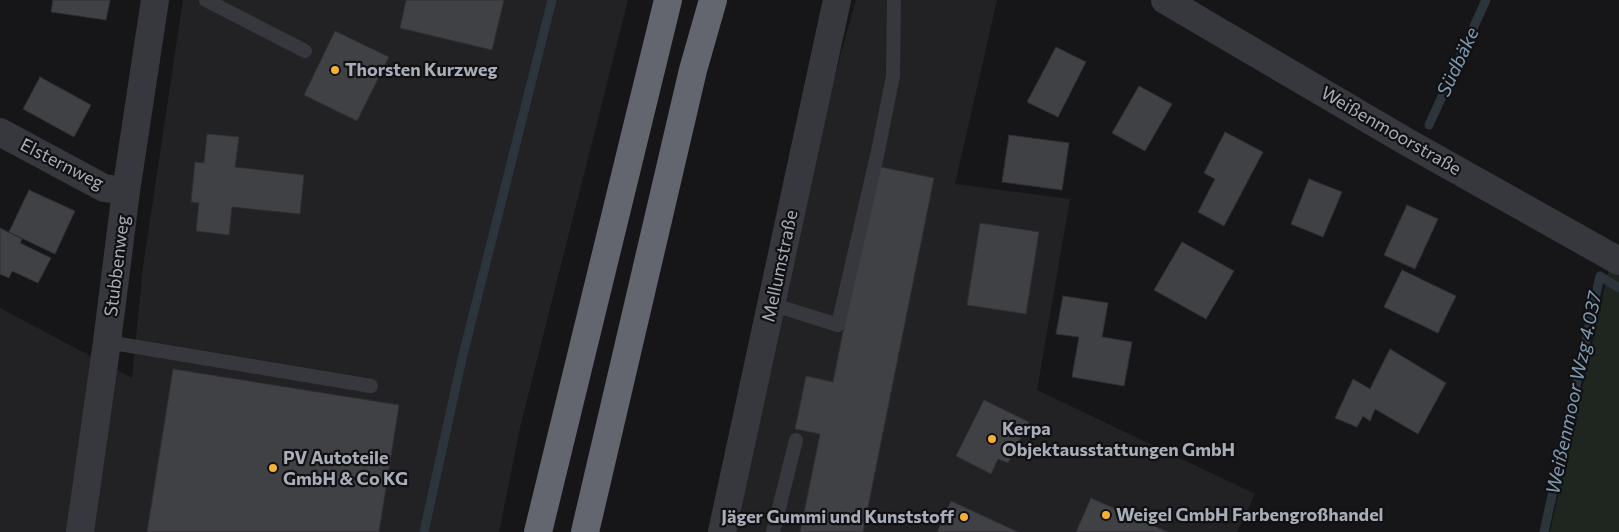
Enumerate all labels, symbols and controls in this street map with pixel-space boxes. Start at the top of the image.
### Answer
water label: Südbäke [1432,24,1484,100]
place label: Thorsten Kurzweg [345,59,497,81]
marker: Thorsten Kurzweg [329,64,341,76]
street label: Weißenmoorstraße [1317,82,1465,180]
street label: Elsternweg [17,134,107,194]
street label: Mellumstraße [758,208,802,324]
street label: Stubbenweg [100,214,134,318]
water label: Weißenmoor Wzg 4.037 [1541,290,1607,496]
place label: Kerpa Objektausstattungen GmbH [1002,418,1235,460]
marker: Kerpa Objektausstattungen GmbH [986,433,998,445]
place label: PV Autoteile GmbH & Co KG [283,447,408,489]
marker: PV Autoteile GmbH & Co KG [267,462,279,474]
place label: Weigel GmbH Farbengroßhandel [1116,504,1384,526]
place label: Jäger Gummi und Kunststoff [721,506,954,528]
marker: Weigel GmbH Farbengroßhandel [1100,509,1112,521]
marker: Jäger Gummi und Kunststoff [958,511,970,523]

